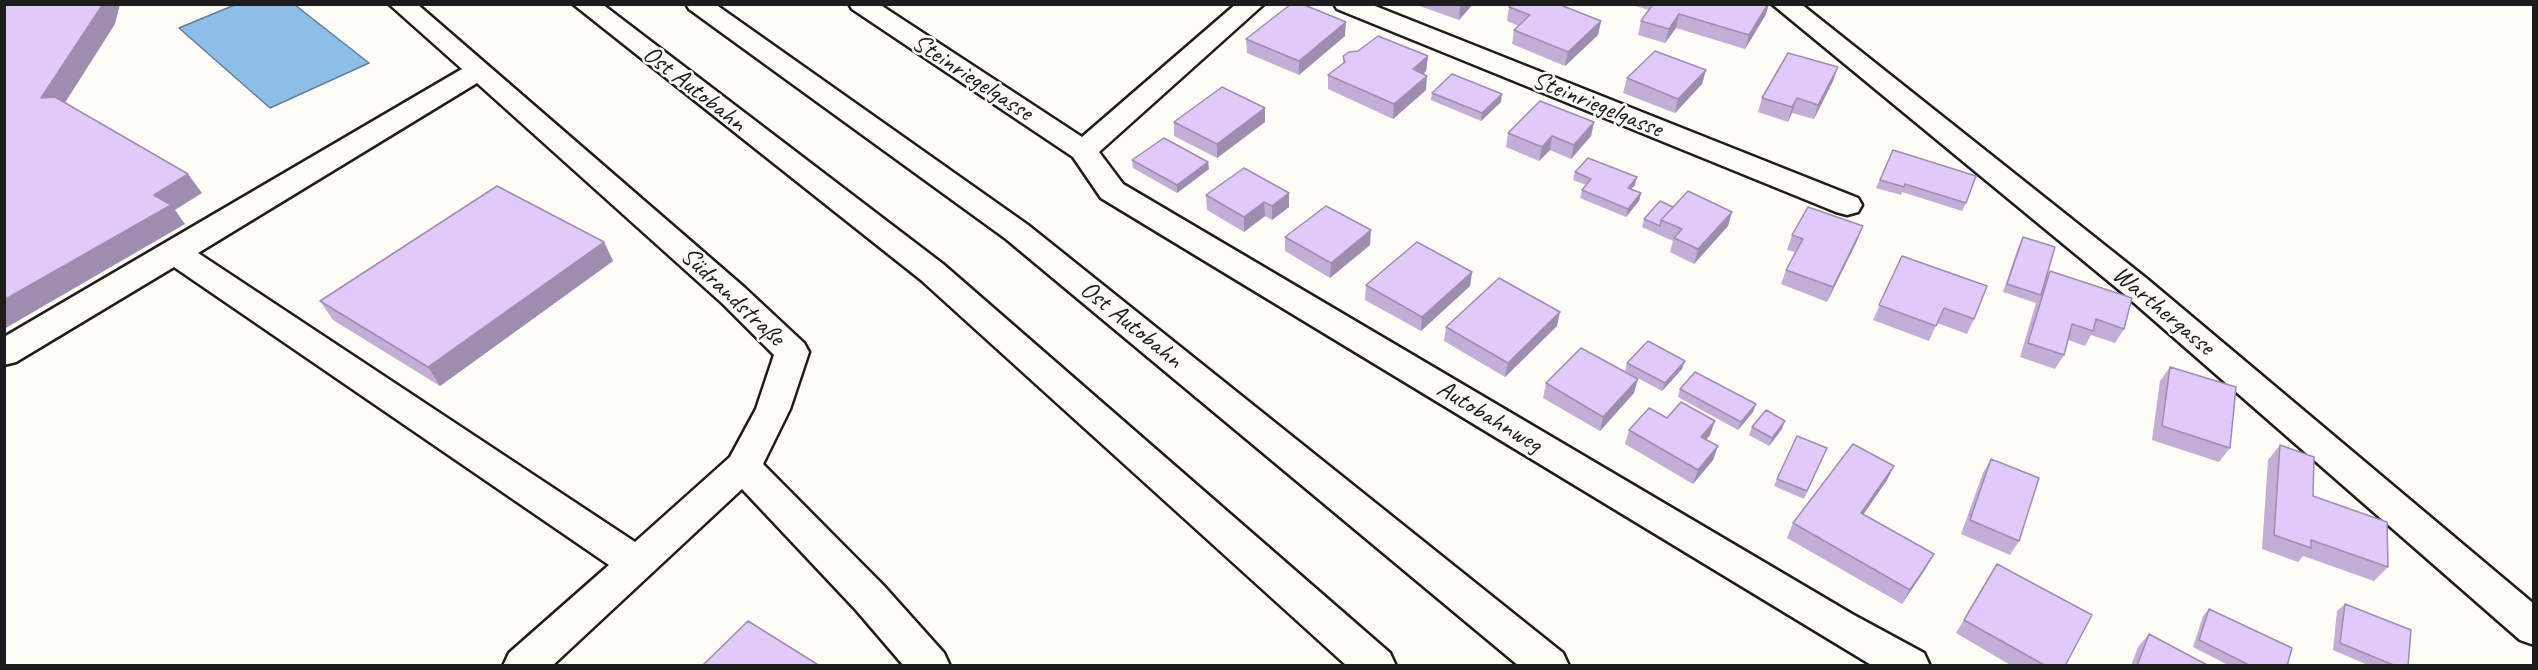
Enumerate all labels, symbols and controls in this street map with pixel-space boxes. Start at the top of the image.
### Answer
street label: Steinriegelgasse [906,27,1038,129]
street label: Ost Autobahn [636,39,752,139]
street label: Steinriegelgasse [1527,65,1667,145]
street label: Südrandstraße [673,241,791,353]
street label: Warthergasse [2106,259,2220,363]
street label: Ost Autobahn [1074,274,1188,376]
street label: Autobahnweg [1431,374,1547,460]

